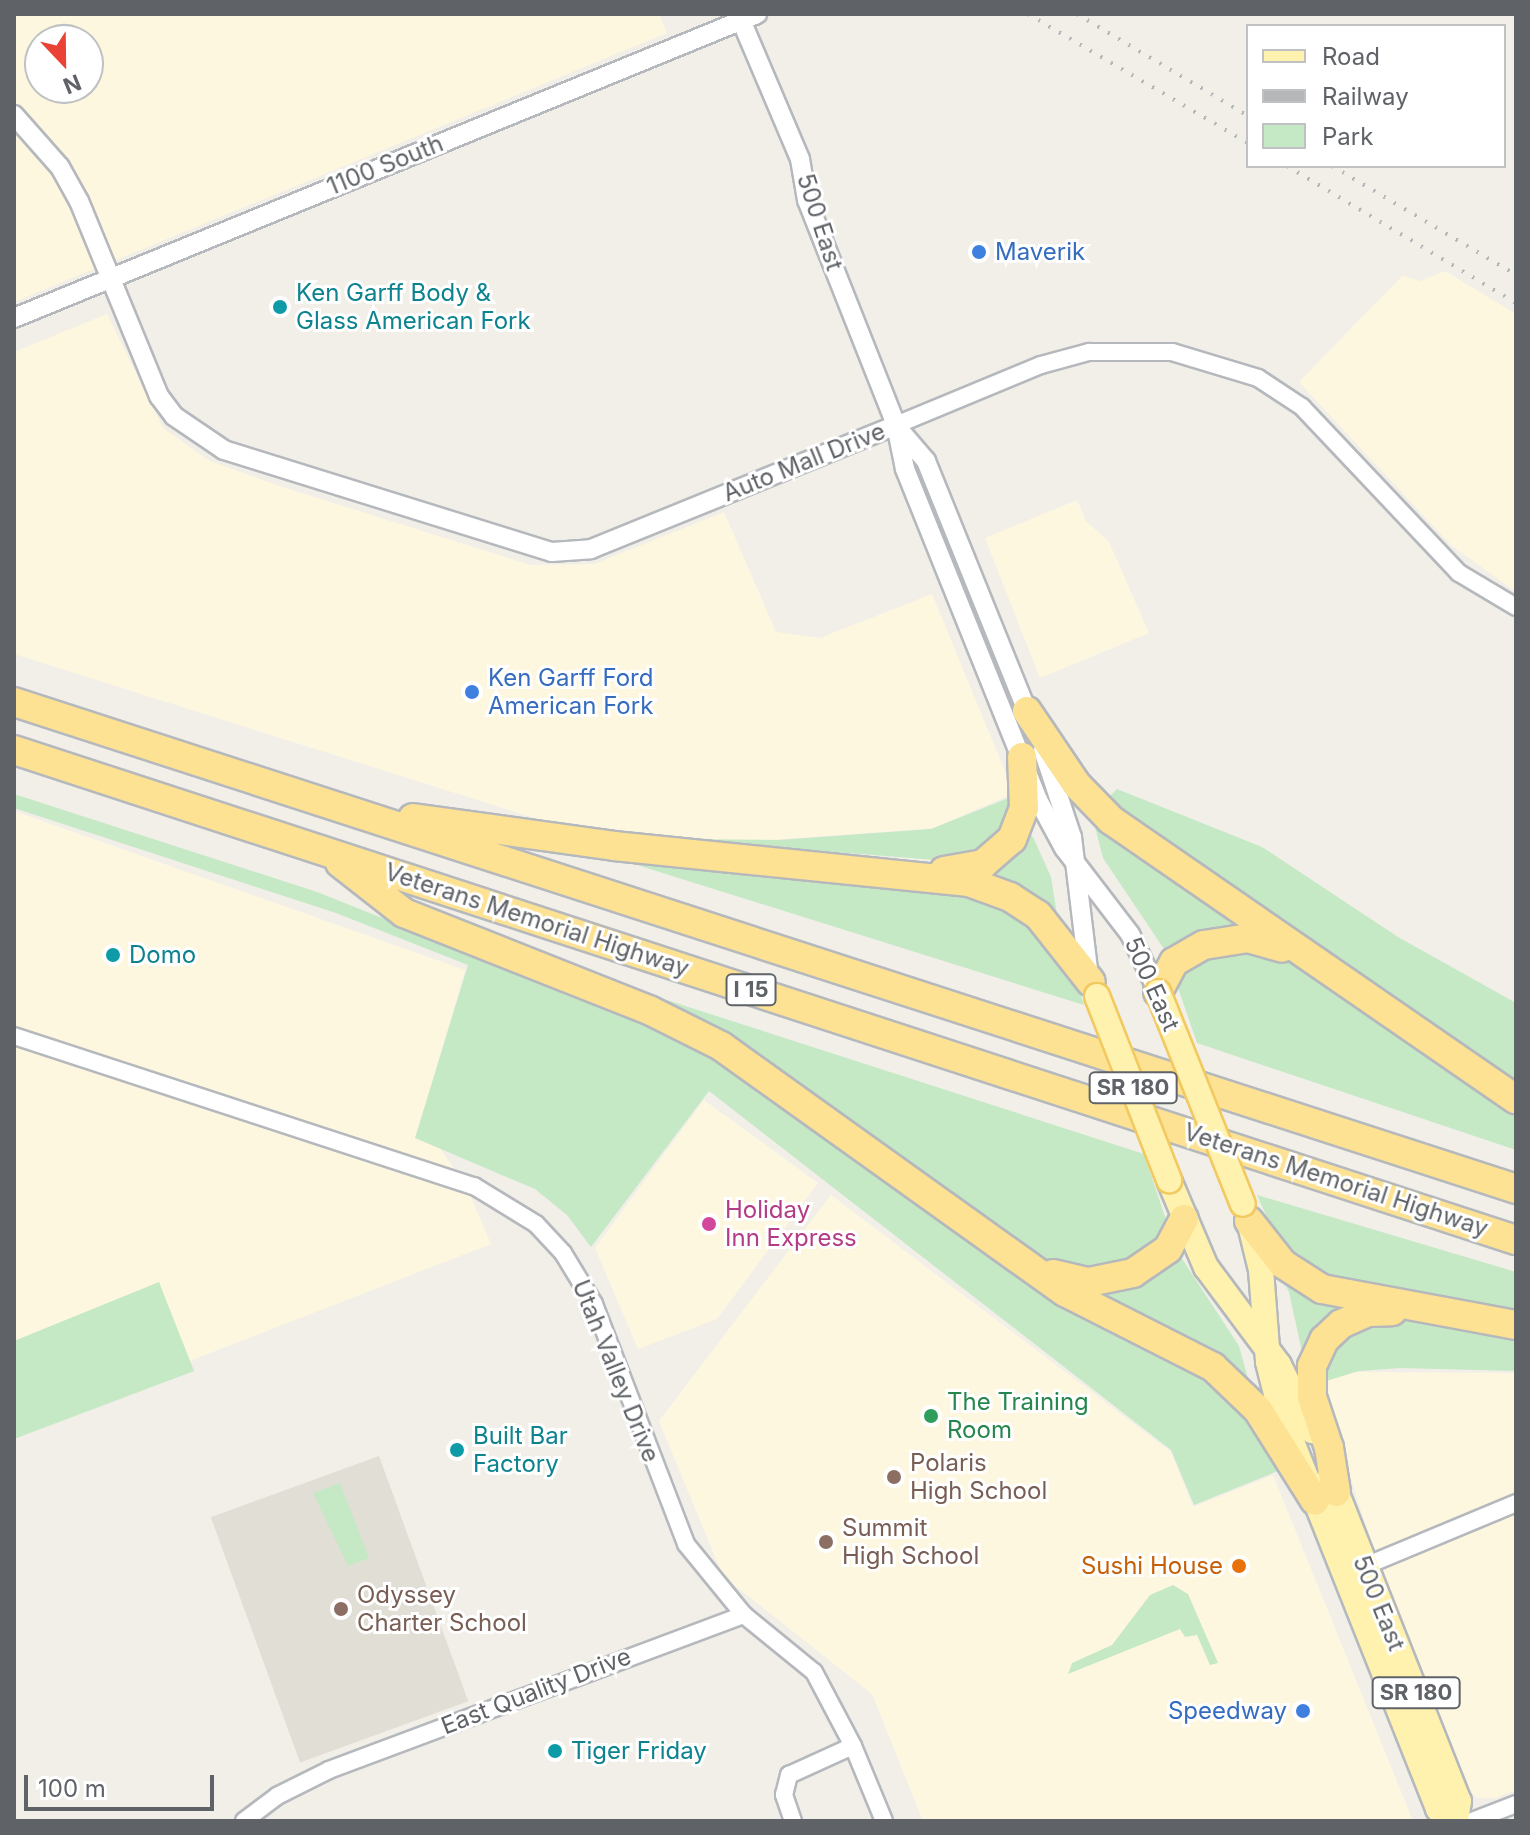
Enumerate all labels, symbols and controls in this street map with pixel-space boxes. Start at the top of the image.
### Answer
north arrow [24,24,104,104]
legend [1246,24,1506,168]
text: Road [1322,42,1380,71]
text: N [60,69,85,100]
text: Railway [1322,82,1409,111]
text: Park [1322,122,1373,151]
street label: 1100 South [323,129,447,201]
street label: 500 East [791,170,849,274]
place label: Maverik [995,238,1085,266]
marker: Maverik [970,243,988,261]
place label: Ken Garff Body & Glass American Fork [296,279,531,335]
marker: Ken Garff Body & Glass American Fork [271,298,289,316]
street label: Auto Mall Drive [719,416,889,508]
place label: Ken Garff Ford American Fork [488,664,653,720]
marker: Ken Garff Ford American Fork [463,683,481,701]
street label: Veterans Memorial Highway [381,857,693,983]
street label: 500 East [1118,932,1186,1036]
place label: Domo [129,941,196,969]
marker: Domo [104,946,122,964]
road number: I 15 [725,972,777,1008]
road number: SR 180 [1087,1070,1179,1106]
street label: Veterans Memorial Highway [1180,1117,1492,1243]
place label: Holiday Inn Express [725,1196,857,1252]
marker: Holiday Inn Express [700,1215,718,1233]
street label: Utah Valley Drive [566,1276,666,1466]
place label: The Training Room [947,1388,1089,1444]
marker: The Training Room [922,1407,940,1425]
place label: Built Bar Factory [473,1422,568,1478]
marker: Built Bar Factory [448,1441,466,1459]
place label: Polaris High School [910,1449,1047,1505]
marker: Polaris High School [885,1468,903,1486]
place label: Summit High School [842,1514,979,1570]
marker: Summit High School [817,1533,835,1551]
street label: 500 East [1347,1551,1411,1655]
place label: Sushi House [1081,1552,1223,1580]
marker: Sushi House [1230,1557,1248,1575]
place label: Odyssey Charter School [357,1581,527,1637]
marker: Odyssey Charter School [332,1600,350,1618]
street label: East Quality Drive [437,1642,635,1740]
road number: SR 180 [1370,1675,1462,1711]
place label: Speedway [1168,1697,1287,1725]
marker: Speedway [1294,1702,1312,1720]
place label: Tiger Friday [571,1737,707,1765]
marker: Tiger Friday [546,1742,564,1760]
scale bar [28,1759,218,1809]
text: 100 m [38,1774,106,1803]

